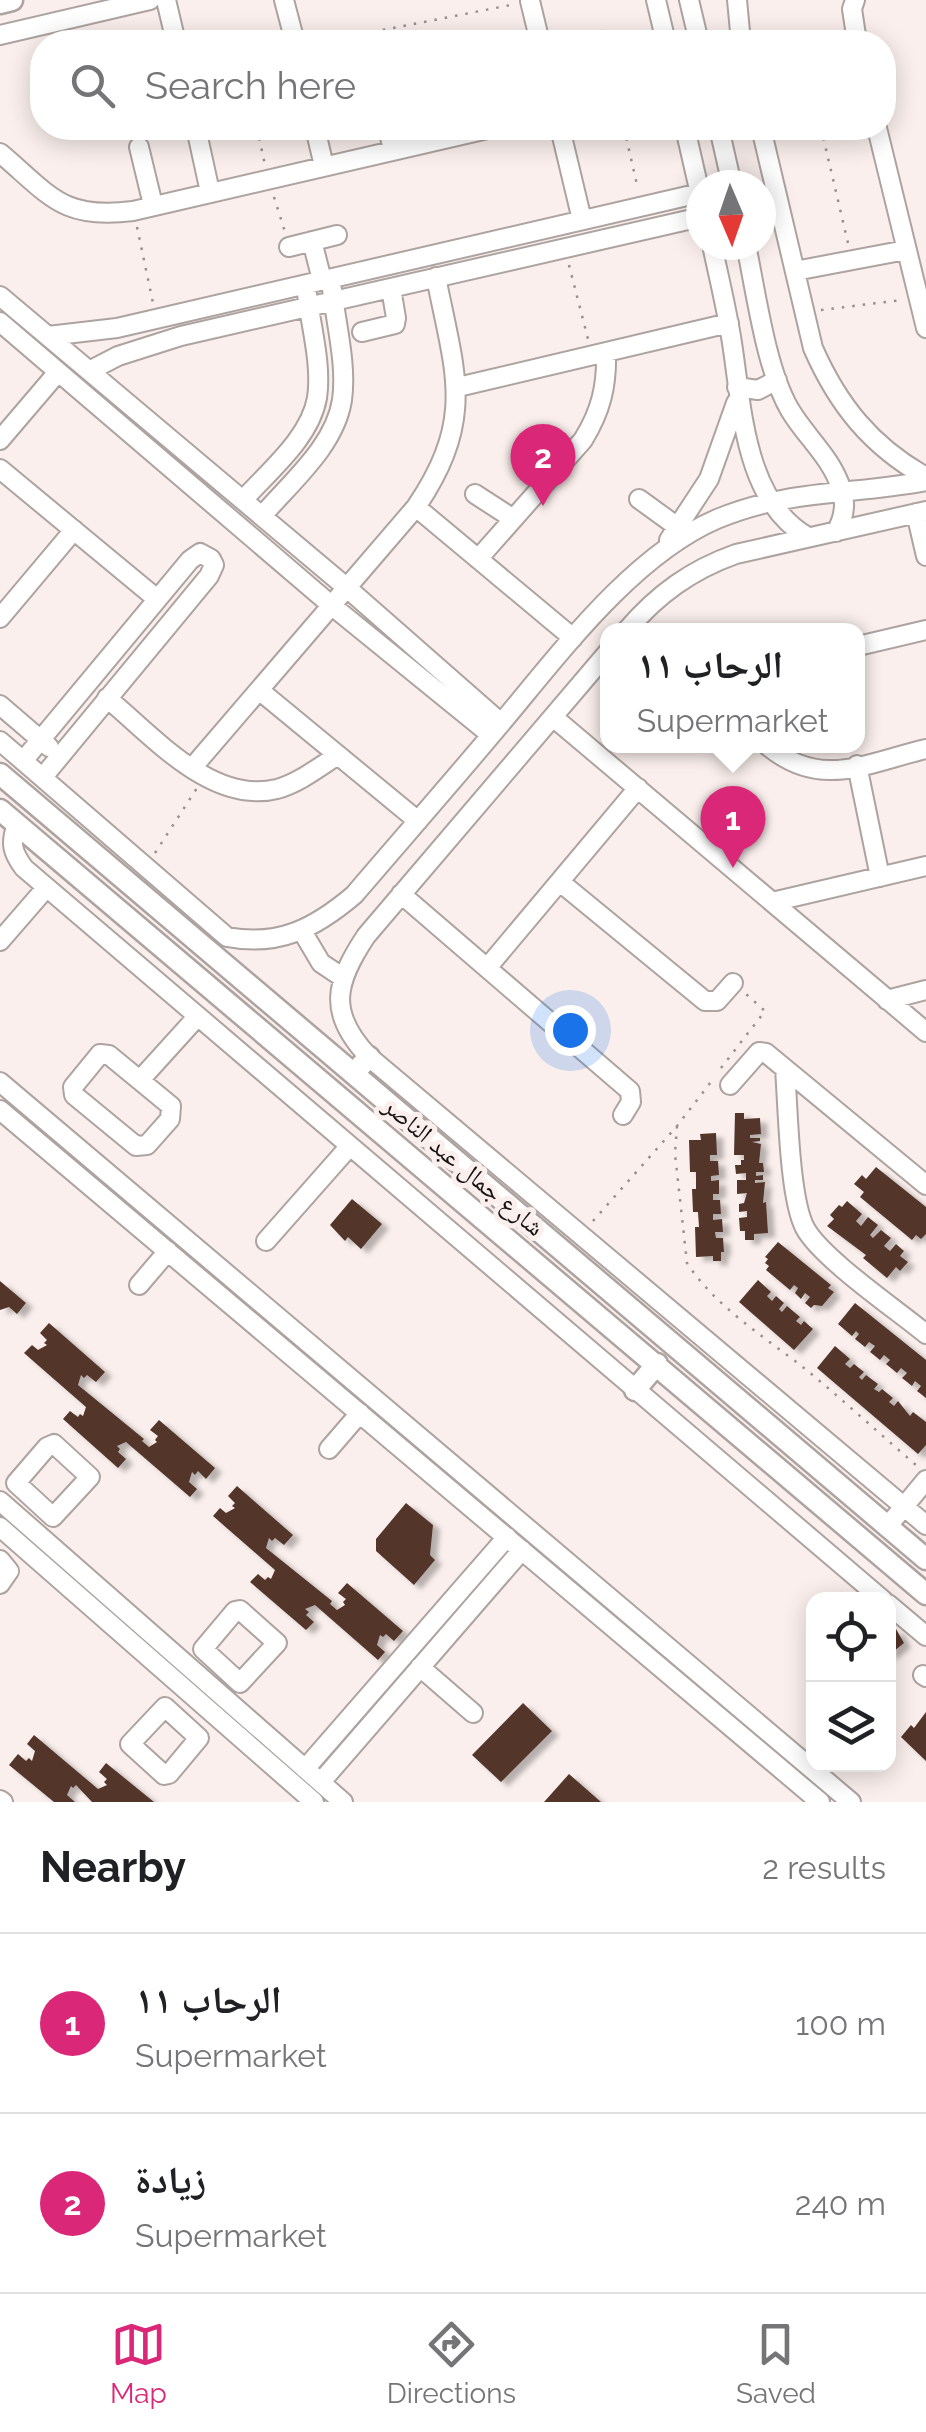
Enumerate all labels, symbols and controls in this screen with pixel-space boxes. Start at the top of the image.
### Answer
search box [30,30,896,140]
icon: search [65,58,120,113]
text: Search here [145,63,356,108]
north arrow [686,170,776,260]
pin: 2 [510,424,576,506]
popup [600,623,865,753]
text: الرحاب ١١ [637,642,783,687]
text: Supermarket [637,702,828,739]
pin: 1 [700,786,766,868]
your location [545,1005,596,1056]
street label: شارع جمال عبد الناصر [376,1089,550,1243]
map controls [806,1592,896,1772]
button: locate [806,1592,896,1682]
button: layers [806,1682,896,1772]
text: Nearby [40,1843,186,1892]
text: 2 results [762,1849,886,1886]
text: الرحاب ١١ [135,1977,282,2022]
text: 1 [65,2005,80,2042]
text: 100 m [796,2005,886,2042]
text: Supermarket [135,2037,327,2074]
text: زيادة [135,2157,206,2202]
text: 2 [63,2185,82,2222]
text: 240 m [795,2185,886,2222]
text: Supermarket [135,2217,327,2254]
tab: Map [110,2317,167,2410]
tab: Directions [387,2317,516,2410]
tab: Saved [736,2317,816,2410]

